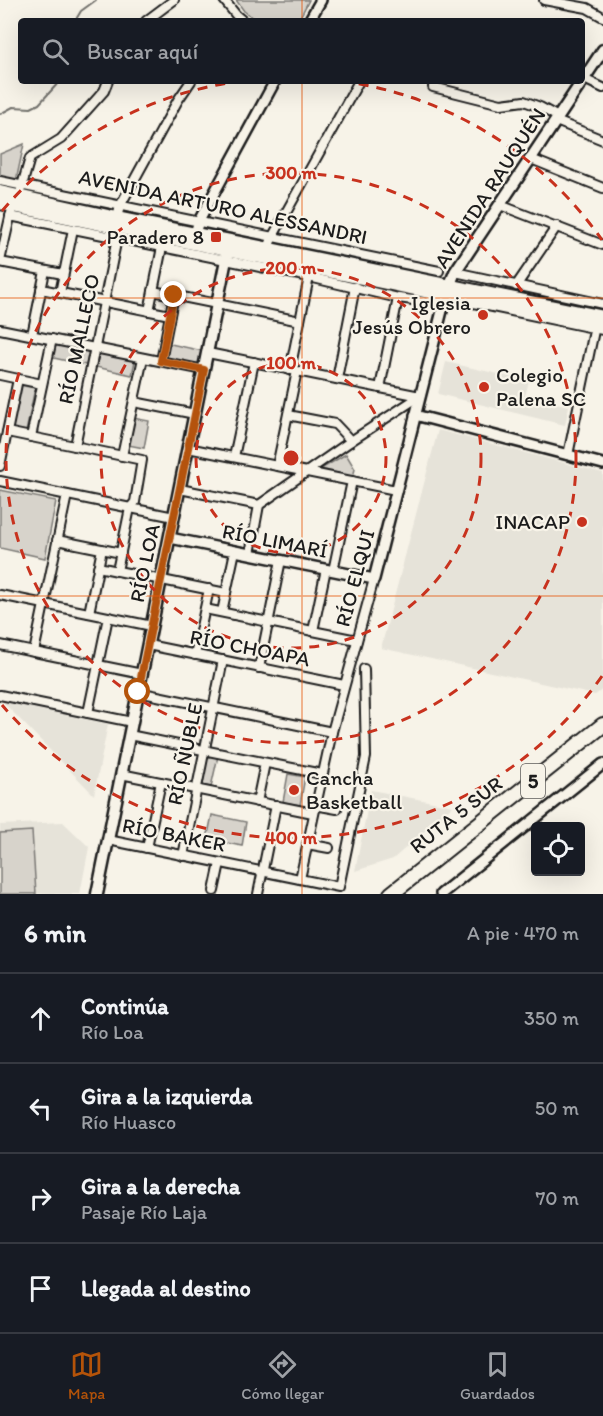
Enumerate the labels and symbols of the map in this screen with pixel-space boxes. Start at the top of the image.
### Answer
street label: AVENIDA RAUQUÉN [428,103,551,272]
text: 300 m [265,162,317,184]
street label: AVENIDA ARTURO ALESSANDRI [77,164,370,249]
place label: Paradero 8 [106,224,204,249]
marker: Paradero 8 [209,230,223,244]
text: 200 m [266,257,317,279]
street label: RÍO MALLECO [53,272,105,406]
route end [160,281,186,307]
place label: Iglesia Jesús Obrero [353,290,471,339]
marker: Iglesia Jesús Obrero [476,308,490,322]
text: 100 m [266,352,317,374]
place label: Colegio Palena SC [496,362,586,411]
marker: Colegio Palena SC [477,380,491,394]
centre of rings [281,448,301,468]
place label: INACAP [495,509,570,534]
marker: INACAP [575,515,589,529]
street label: RÍO LIMARÍ [220,518,330,563]
street label: RÍO LOA [124,521,165,604]
street label: RÍO ELQUI [330,526,380,629]
street label: RÍO CHOAPA [188,624,313,672]
route start [124,678,150,704]
street label: RÍO ÑUBLE [161,700,208,807]
road number: 5 [521,764,545,798]
place label: Cancha Basketball [306,765,402,814]
street label: RUTA 5 SUR [404,771,507,859]
marker: Cancha Basketball [287,783,301,797]
street label: RÍO BAKER [120,812,228,857]
text: 400 m [265,827,318,849]

